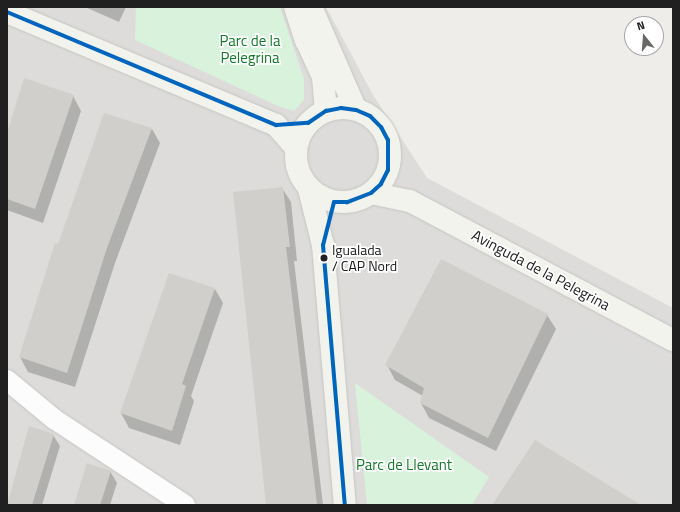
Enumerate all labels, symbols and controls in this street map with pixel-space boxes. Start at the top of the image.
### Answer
north arrow [624,16,664,56]
text: N [635,17,647,34]
park label: Parc de la Pelegrina [219,31,281,66]
street label: Avinguda de la Pelegrina [469,226,613,314]
place label: Igualada / CAP Nord [332,242,397,274]
marker: Igualada / CAP Nord [319,253,329,263]
park label: Parc de Llevant [356,456,452,474]

